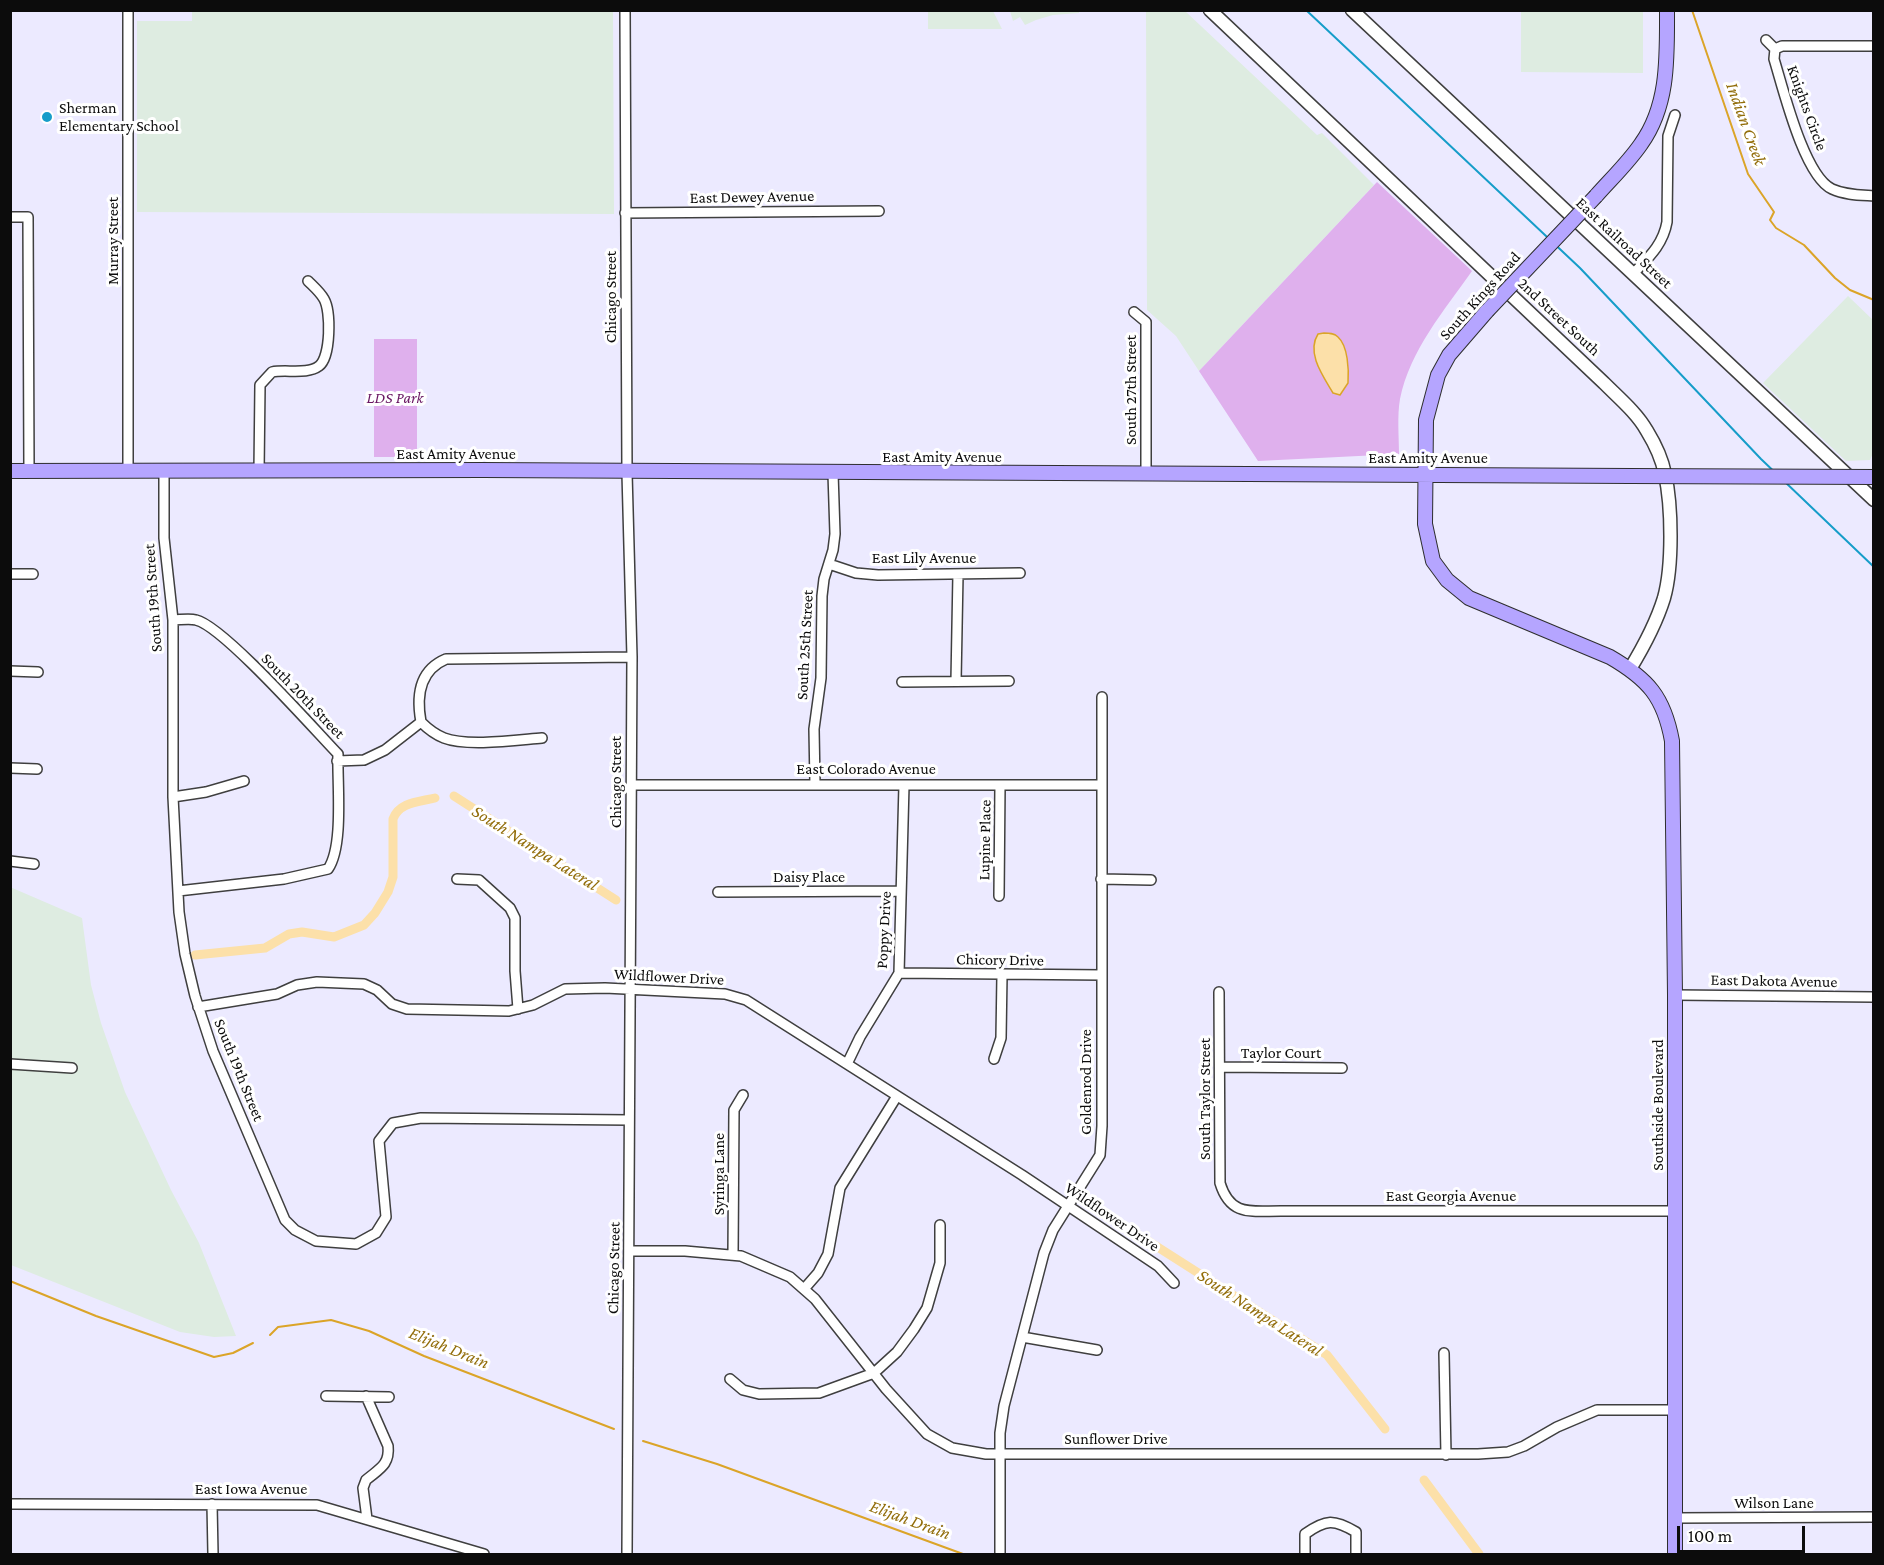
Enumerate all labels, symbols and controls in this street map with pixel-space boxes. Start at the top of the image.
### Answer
street label: Knights Circle [1783,63,1831,153]
water label: Indian Creek [1721,79,1771,169]
place label: Sherman Elementary School [59,98,179,136]
marker: Sherman Elementary School [40,110,54,124]
street label: East Dewey Avenue [690,186,814,208]
street label: East Railroad Street [1572,193,1676,293]
street label: Murray Street [103,197,123,285]
street label: South Kings Road [1435,248,1525,344]
street label: Chicago Street [601,251,621,343]
street label: 2nd Street South [1514,274,1604,360]
street label: South 27th Street [1121,335,1141,445]
park label: LDS Park [367,388,423,408]
street label: East Amity Avenue [396,444,516,464]
street label: East Amity Avenue [882,447,1002,467]
street label: East Amity Avenue [1368,448,1488,468]
street label: South 19th Street [140,543,166,653]
street label: East Lily Avenue [872,548,976,568]
street label: South 25th Street [793,589,817,701]
street label: South 20th Street [257,649,349,743]
street label: Chicago Street [606,736,626,828]
street label: East Colorado Avenue [796,759,936,779]
street label: Lupine Place [975,799,995,881]
water label: South Nampa Lateral [468,801,602,895]
street label: Daisy Place [773,867,845,887]
street label: Poppy Drive [872,891,896,969]
street label: Chicory Drive [956,950,1044,970]
street label: Wildflower Drive [614,965,724,989]
street label: East Dakota Avenue [1710,970,1838,992]
street label: South 19th Street [210,1016,268,1124]
street label: Goldenrod Drive [1076,1029,1096,1135]
street label: South Taylor Street [1195,1038,1215,1160]
street label: Southside Boulevard [1648,1039,1668,1171]
street label: Taylor Court [1241,1043,1321,1063]
street label: Syringa Lane [709,1133,729,1215]
street label: Wildflower Drive [1061,1178,1163,1256]
street label: East Georgia Avenue [1386,1186,1516,1206]
street label: Chicago Street [604,1222,624,1314]
water label: South Nampa Lateral [1193,1265,1327,1361]
water label: Elijah Drain [406,1322,492,1374]
street label: Sunflower Drive [1064,1429,1168,1449]
street label: East Iowa Avenue [195,1479,307,1499]
street label: Wilson Lane [1734,1493,1814,1513]
water label: Elijah Drain [867,1495,953,1545]
scale bar [1680,1514,1808,1552]
text: 100 m [1688,1526,1732,1546]

